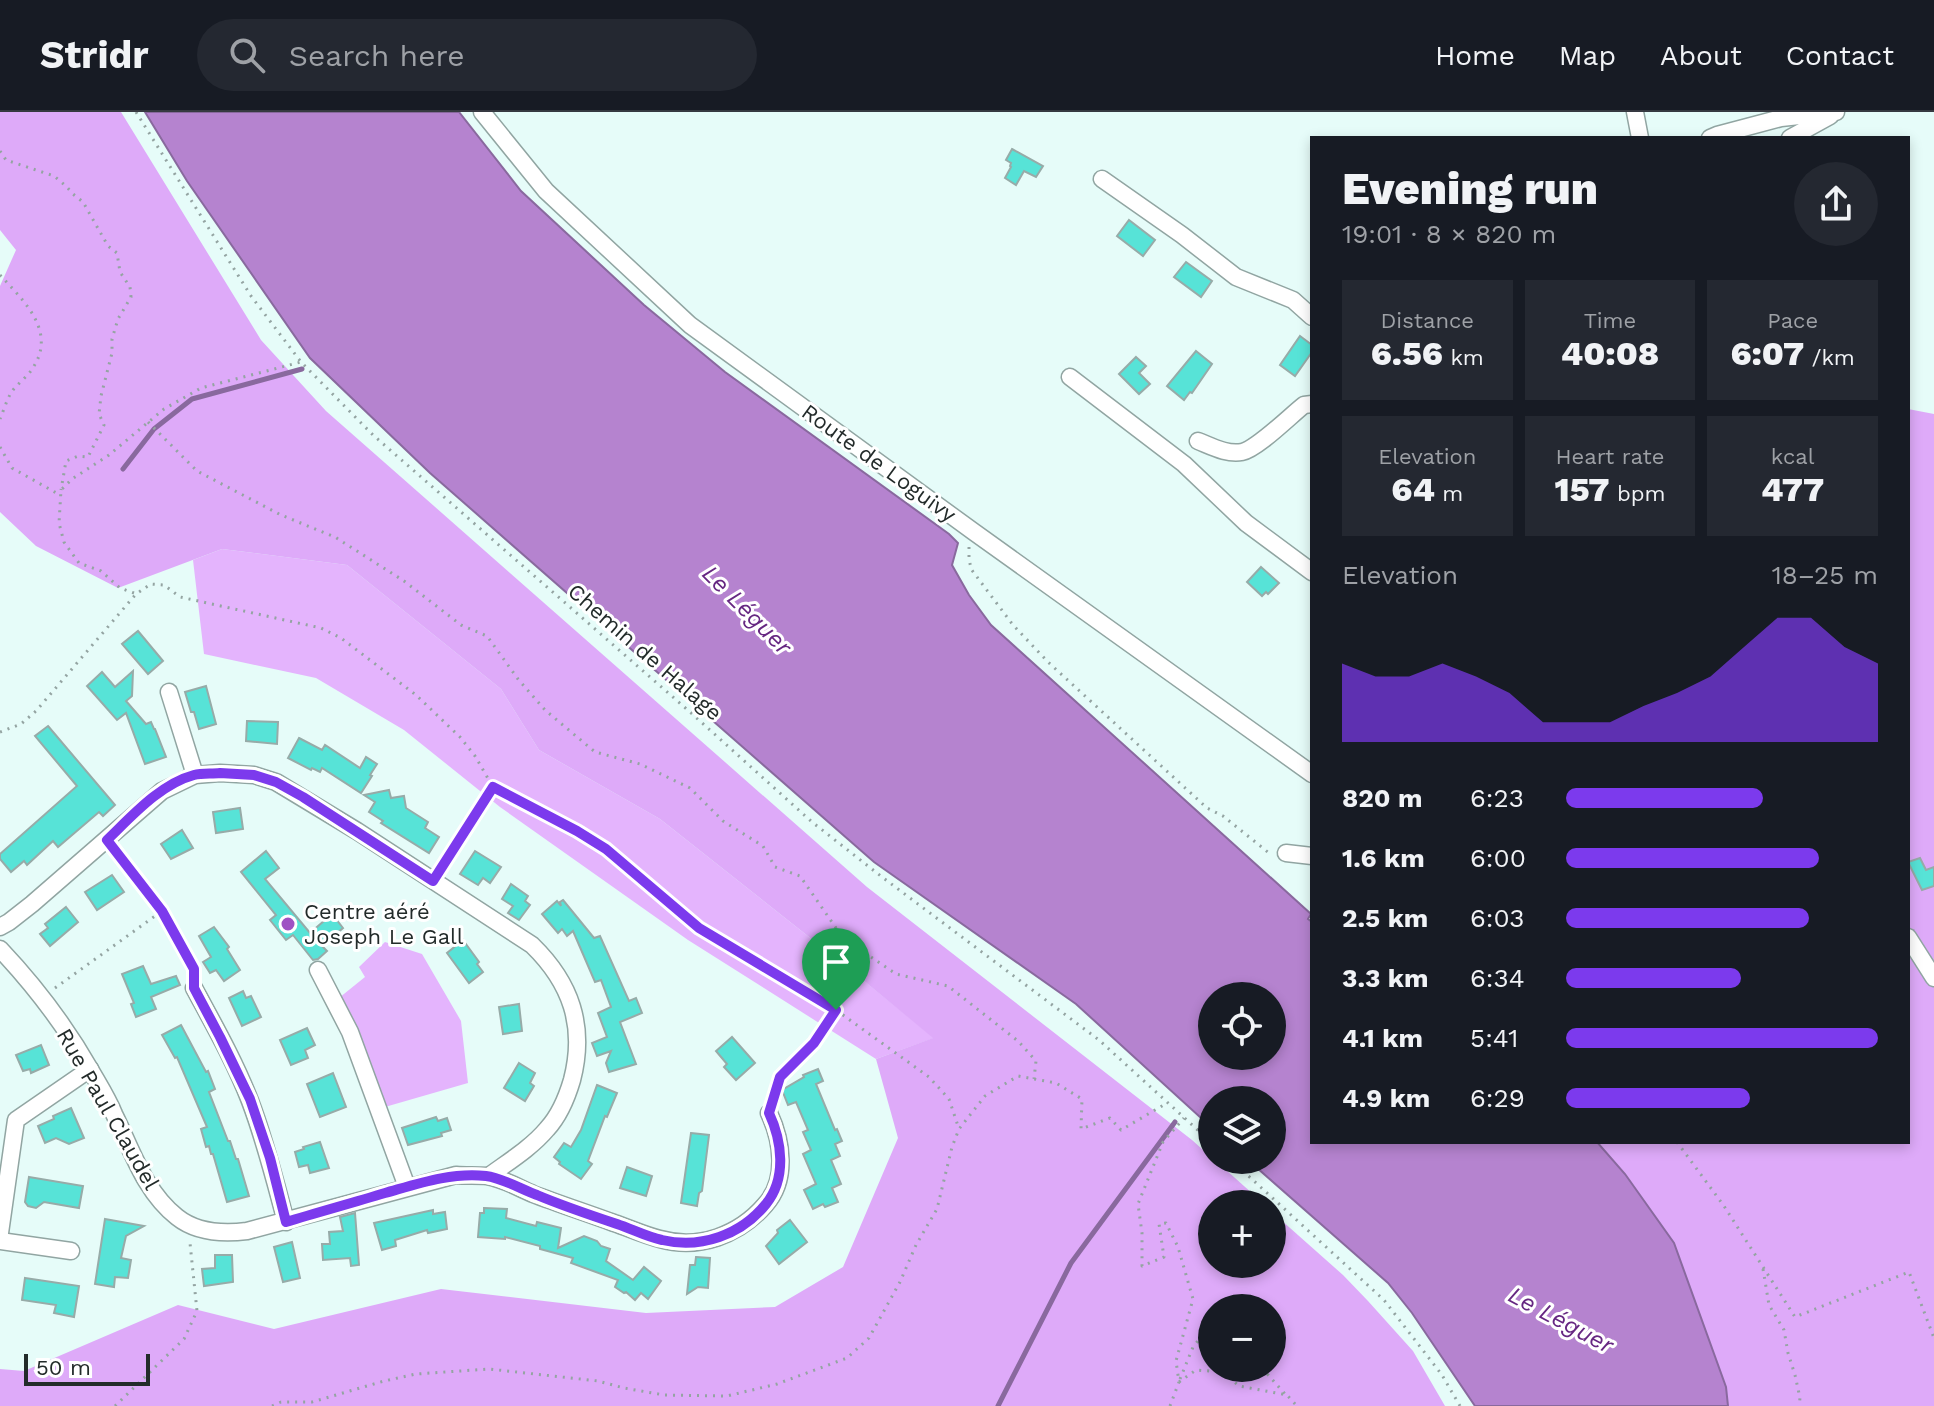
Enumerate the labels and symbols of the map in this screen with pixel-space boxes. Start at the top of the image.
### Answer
street label: Route de Loguivy [797,399,961,528]
water label: Le Léguer [697,560,799,662]
street label: Chemin de Halage [563,578,727,726]
place label: Centre aéré Joseph Le Gall [304,899,464,949]
marker: Centre aéré Joseph Le Gall [279,915,297,933]
pin [802,928,870,1010]
street label: Rue Paul Claudel [52,1024,164,1194]
water label: Le Léguer [1504,1281,1620,1360]
scale bar [24,1350,150,1386]

